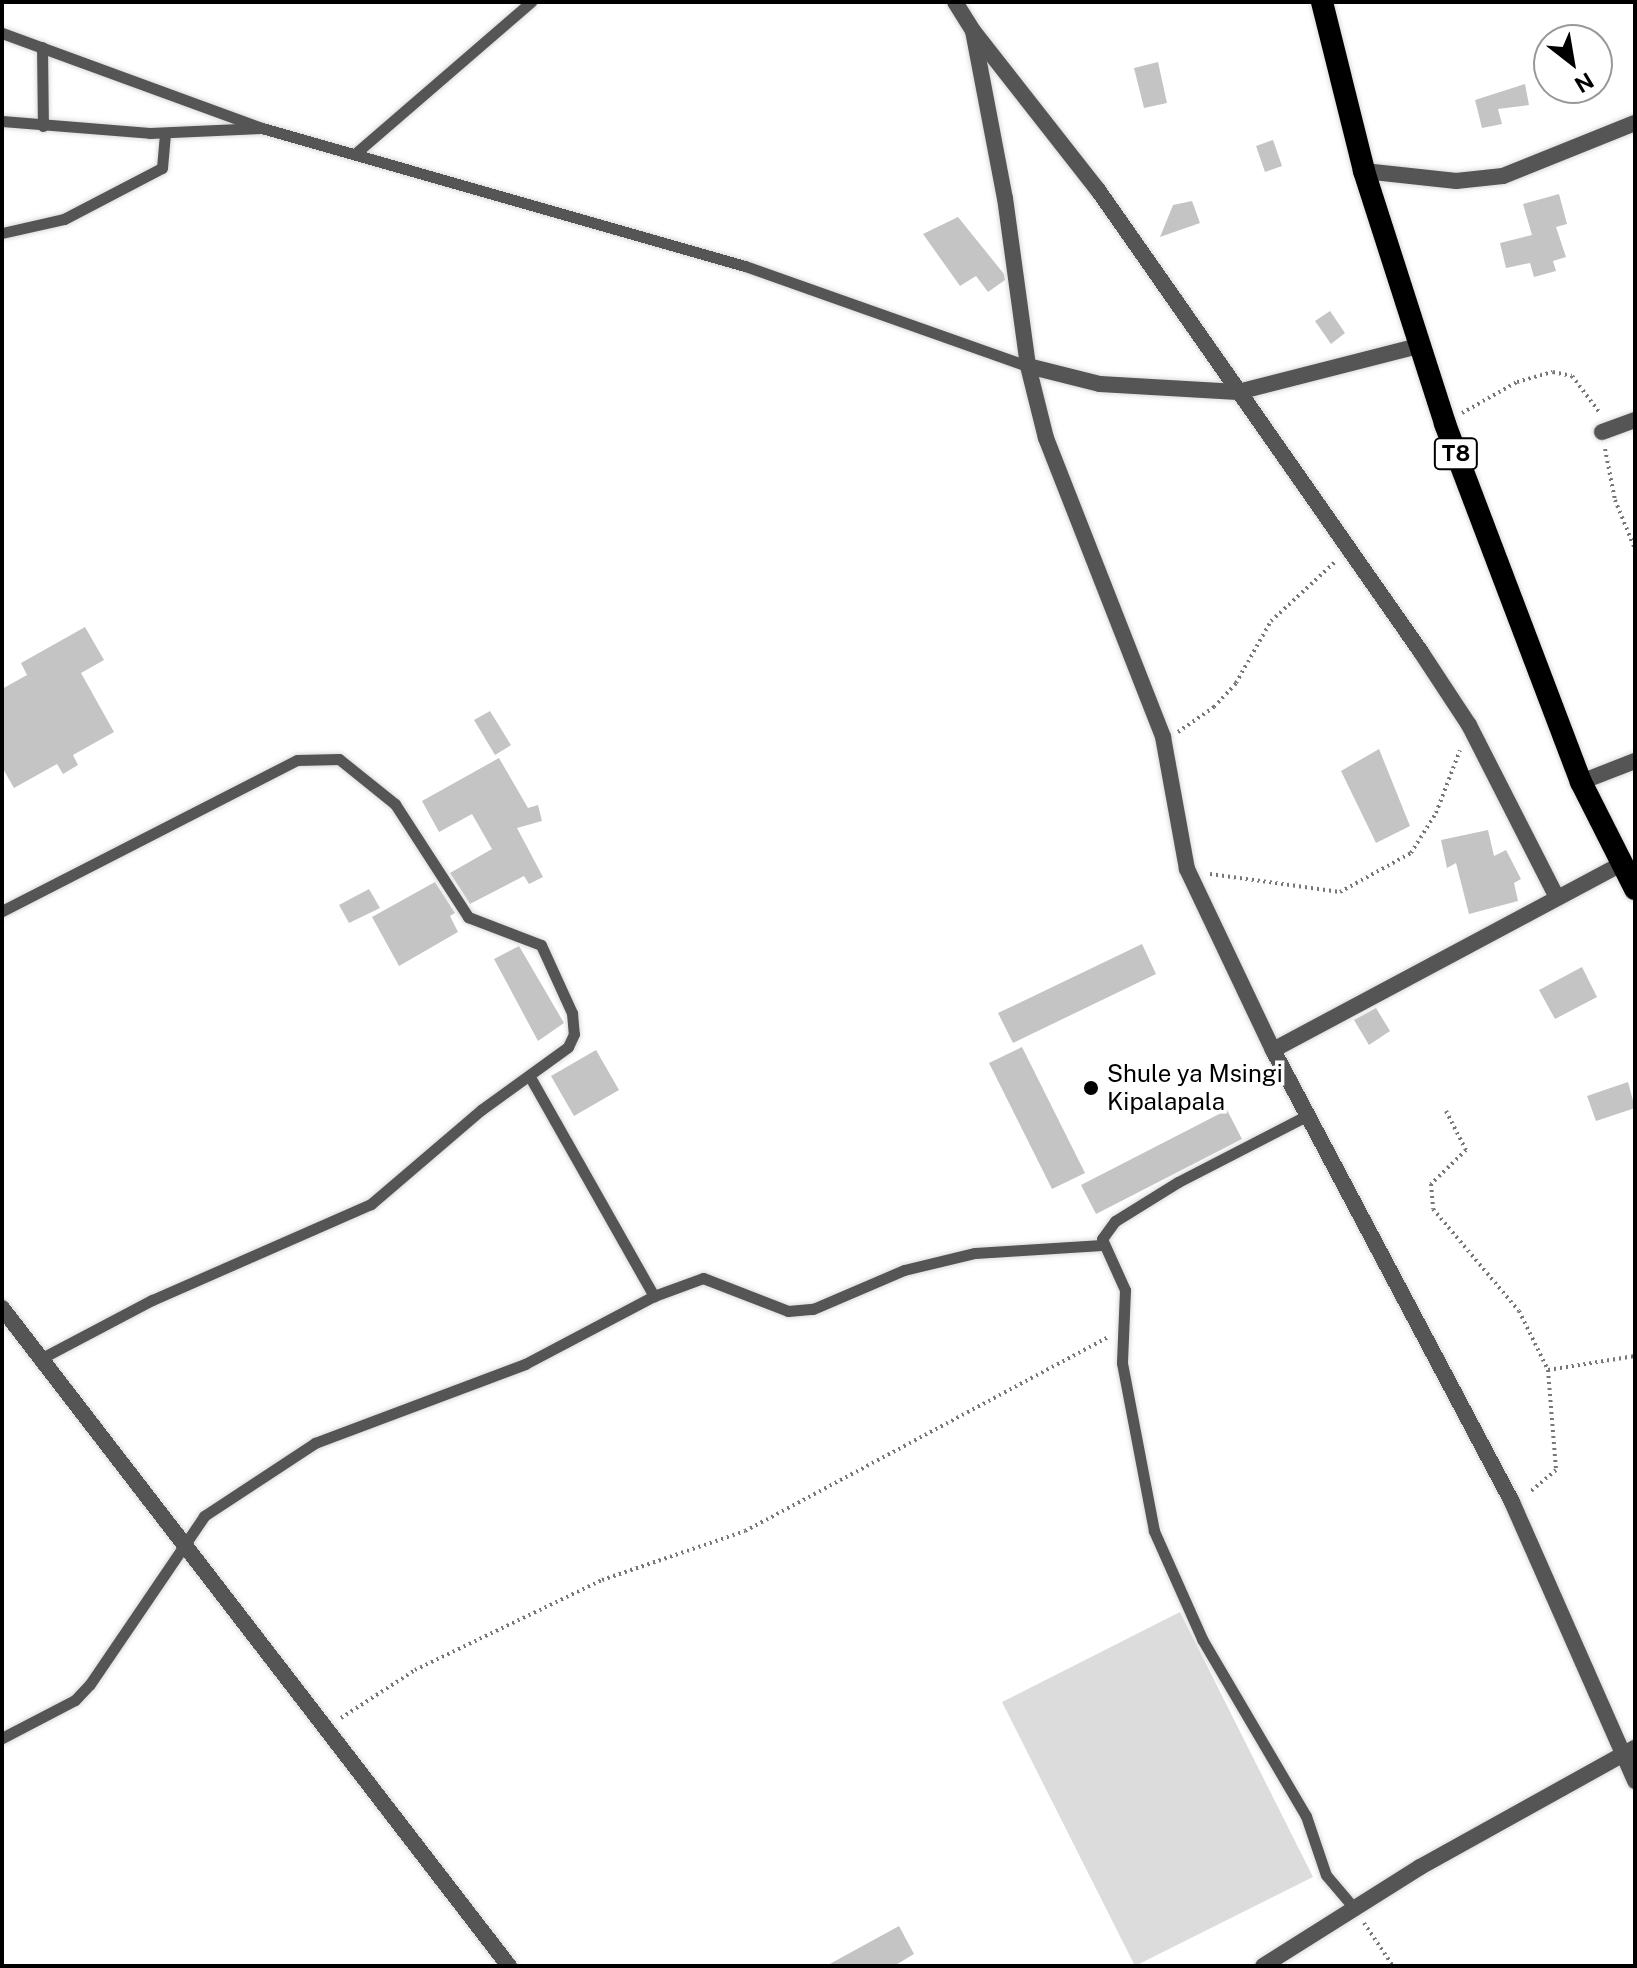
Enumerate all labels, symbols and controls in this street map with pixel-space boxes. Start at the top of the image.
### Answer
north arrow [1533,24,1613,104]
text: N [1570,67,1598,98]
road number: T8 [1432,436,1480,472]
place label: Shule ya Msingi Kipalapala [1107,1060,1283,1116]
marker: Shule ya Msingi Kipalapala [1082,1079,1100,1097]

